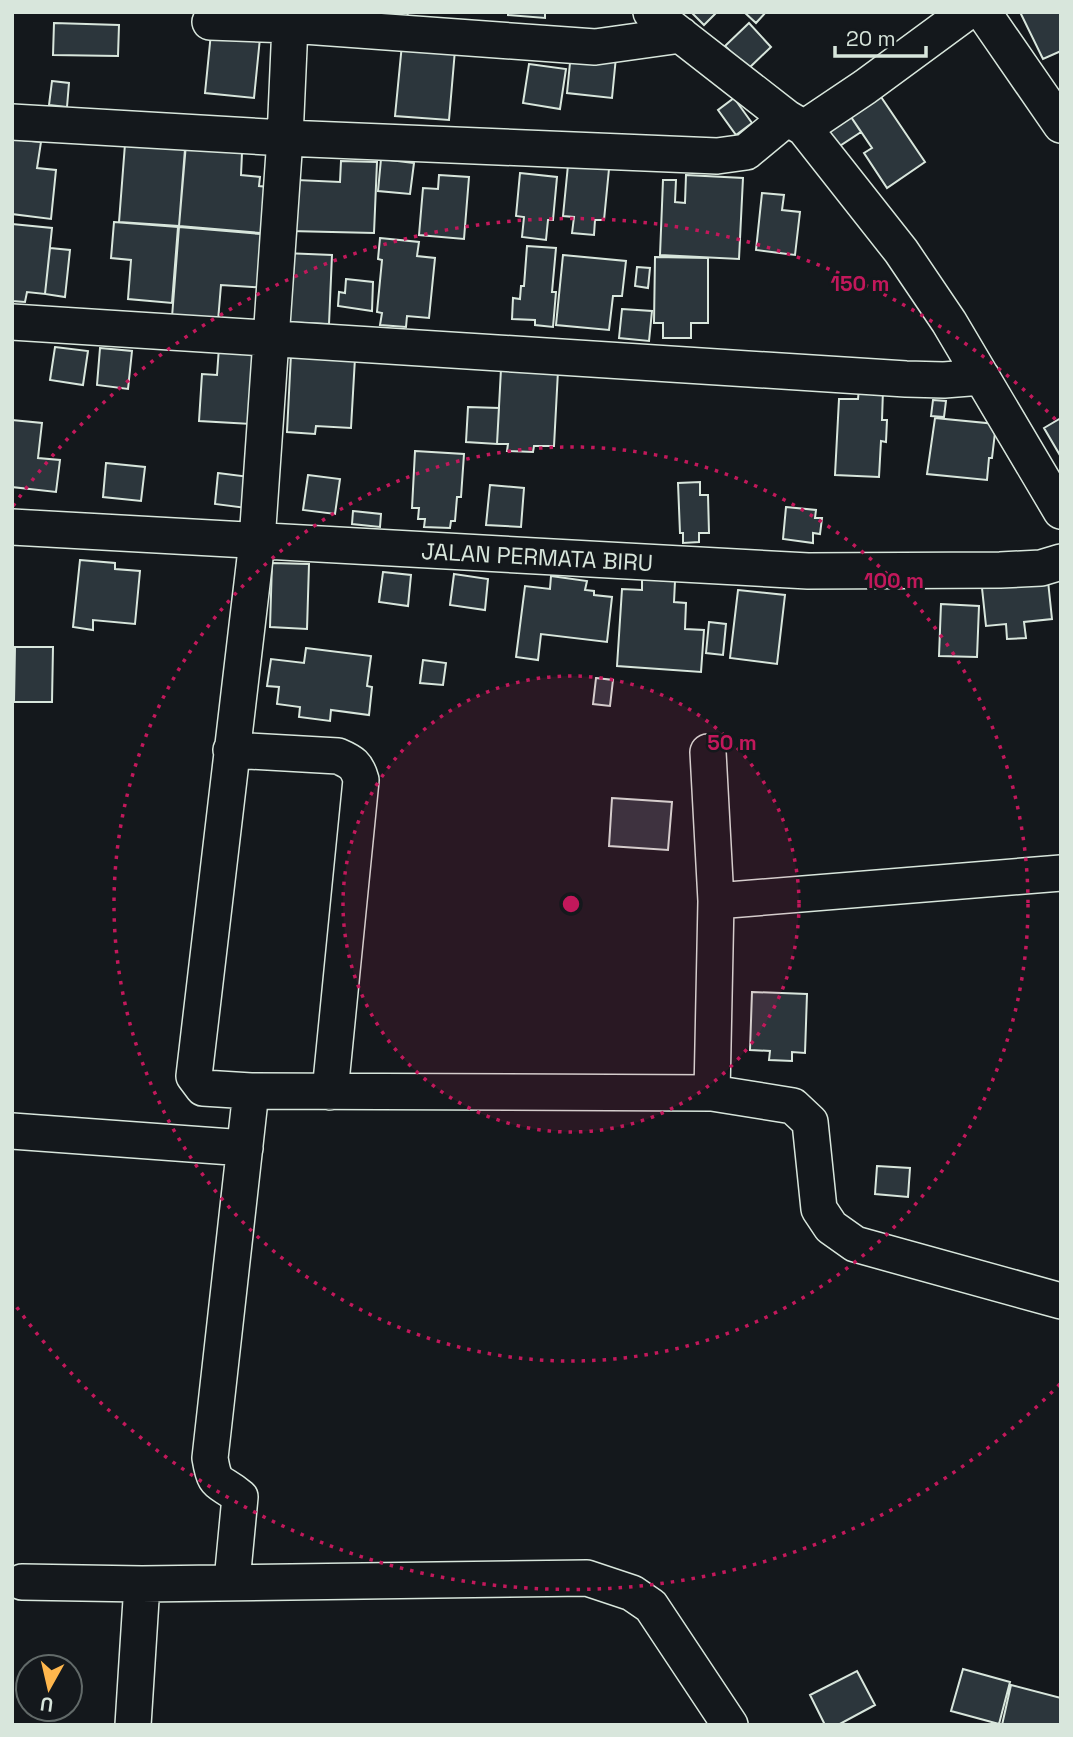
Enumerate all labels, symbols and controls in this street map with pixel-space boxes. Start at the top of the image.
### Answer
scale bar [835,14,926,58]
text: 20 m [846,25,896,52]
text: 150 m [831,270,889,297]
street label: JALAN PERMATA BIRU [420,536,654,578]
text: 100 m [864,567,924,594]
text: 50 m [707,729,757,756]
centre of rings [559,892,583,916]
north arrow [14,1653,84,1723]
text: U [39,1691,55,1718]

